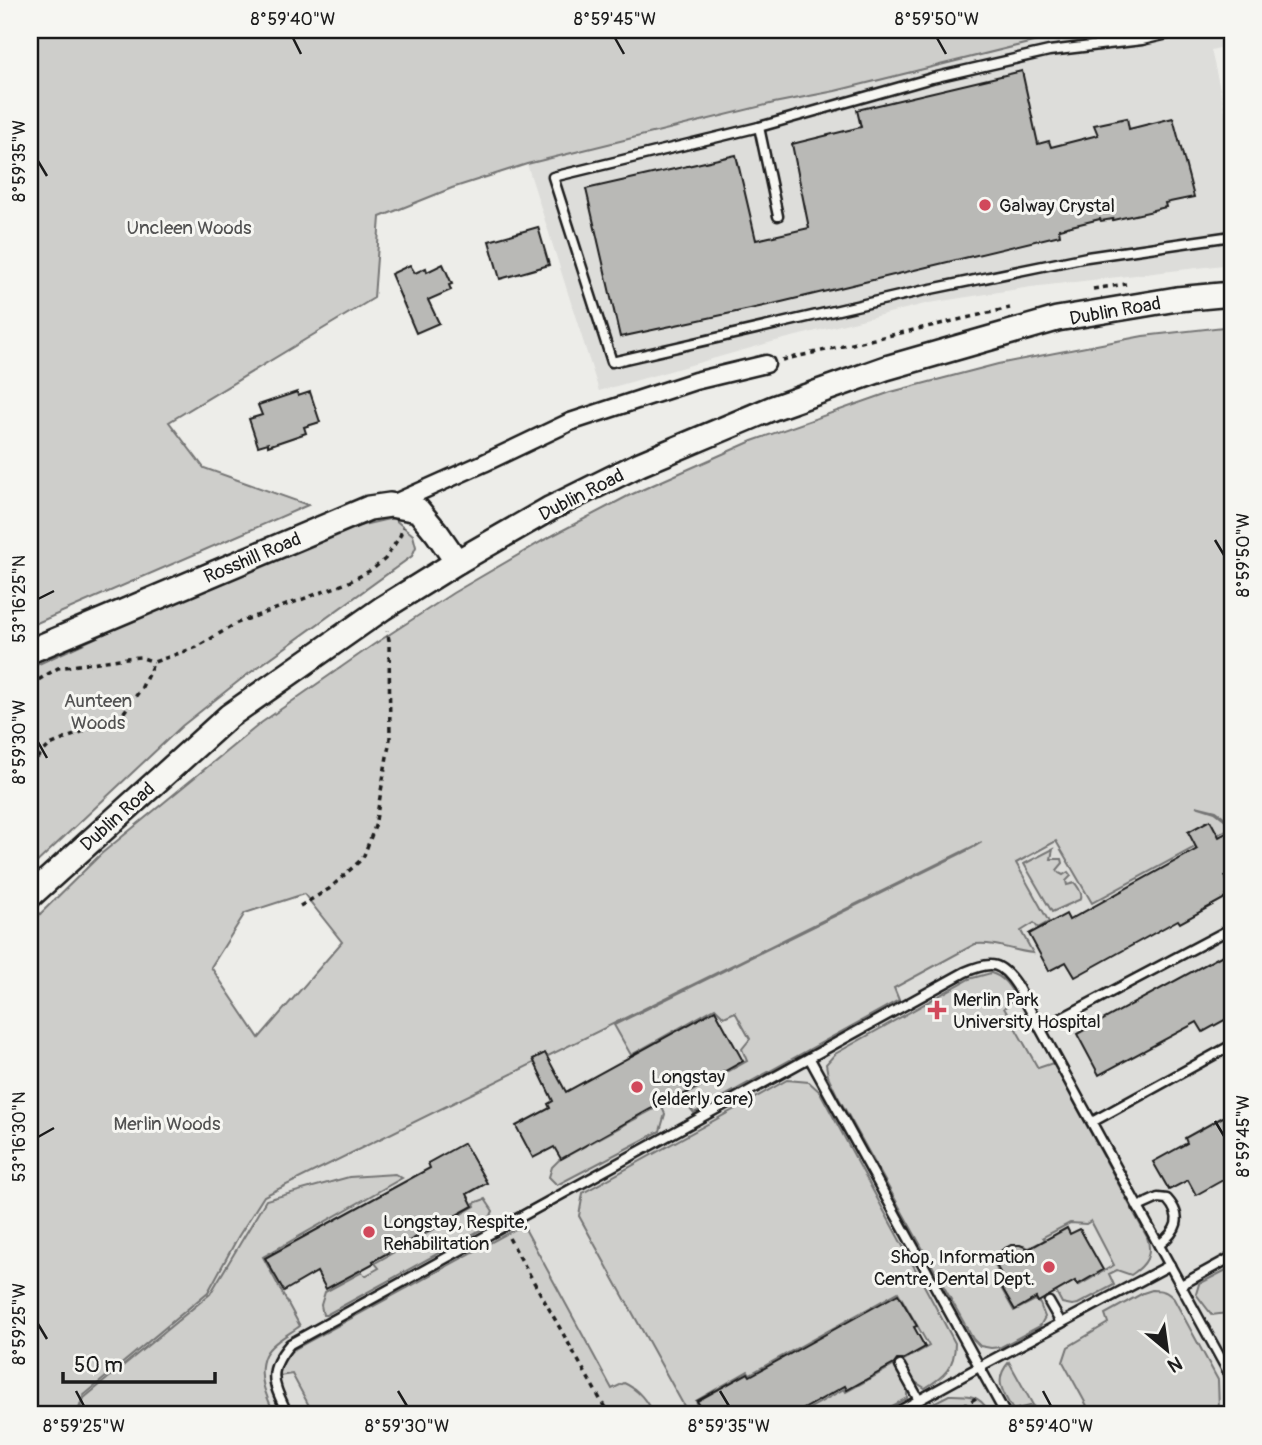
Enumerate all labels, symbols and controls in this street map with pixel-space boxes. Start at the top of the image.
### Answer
text: 8°59'40"W [251,8,335,31]
text: 8°59'45"W [574,8,656,31]
text: 8°59'50"W [895,8,979,31]
text: 8°59'35"W [8,120,31,202]
place label: Galway Crystal [999,194,1115,218]
marker: Galway Crystal [977,197,993,213]
park label: Uncleen Woods [126,216,252,240]
street label: Dublin Road [1068,291,1163,331]
street label: Dublin Road [535,463,628,527]
text: 8°59'50"W [1232,513,1255,597]
street label: Rosshill Road [200,527,305,589]
text: 53°16'25"N [8,555,31,643]
park label: Aunteen Woods [64,689,132,735]
text: 8°59'30"W [8,700,31,784]
street label: Dublin Road [75,777,160,857]
place label: Merlin Park University Hospital [953,988,1101,1034]
marker: Merlin Park University Hospital [927,1000,947,1020]
place label: Longstay (elderly care) [651,1065,754,1111]
marker: Longstay (elderly care) [629,1079,645,1095]
text: 53°16'30"N [8,1092,31,1182]
text: 8°59'45"W [1232,1095,1255,1177]
park label: Merlin Woods [114,1112,221,1136]
place label: Longstay, Respite, Rehabilitation [383,1210,528,1256]
marker: Longstay, Respite, Rehabilitation [361,1224,377,1240]
place label: Shop, Information Centre, Dental Dept. [874,1245,1035,1291]
marker: Shop, Information Centre, Dental Dept. [1041,1259,1057,1275]
text: 8°59'25"W [8,1283,31,1365]
north arrow [1132,1316,1202,1386]
scale bar [63,1340,215,1384]
text: N [1163,1350,1186,1378]
text: 50 m [74,1352,123,1379]
text: 8°59'25"W [43,1415,125,1438]
text: 8°59'30"W [365,1415,449,1438]
text: 8°59'35"W [688,1415,770,1438]
text: 8°59'40"W [1009,1415,1093,1438]

